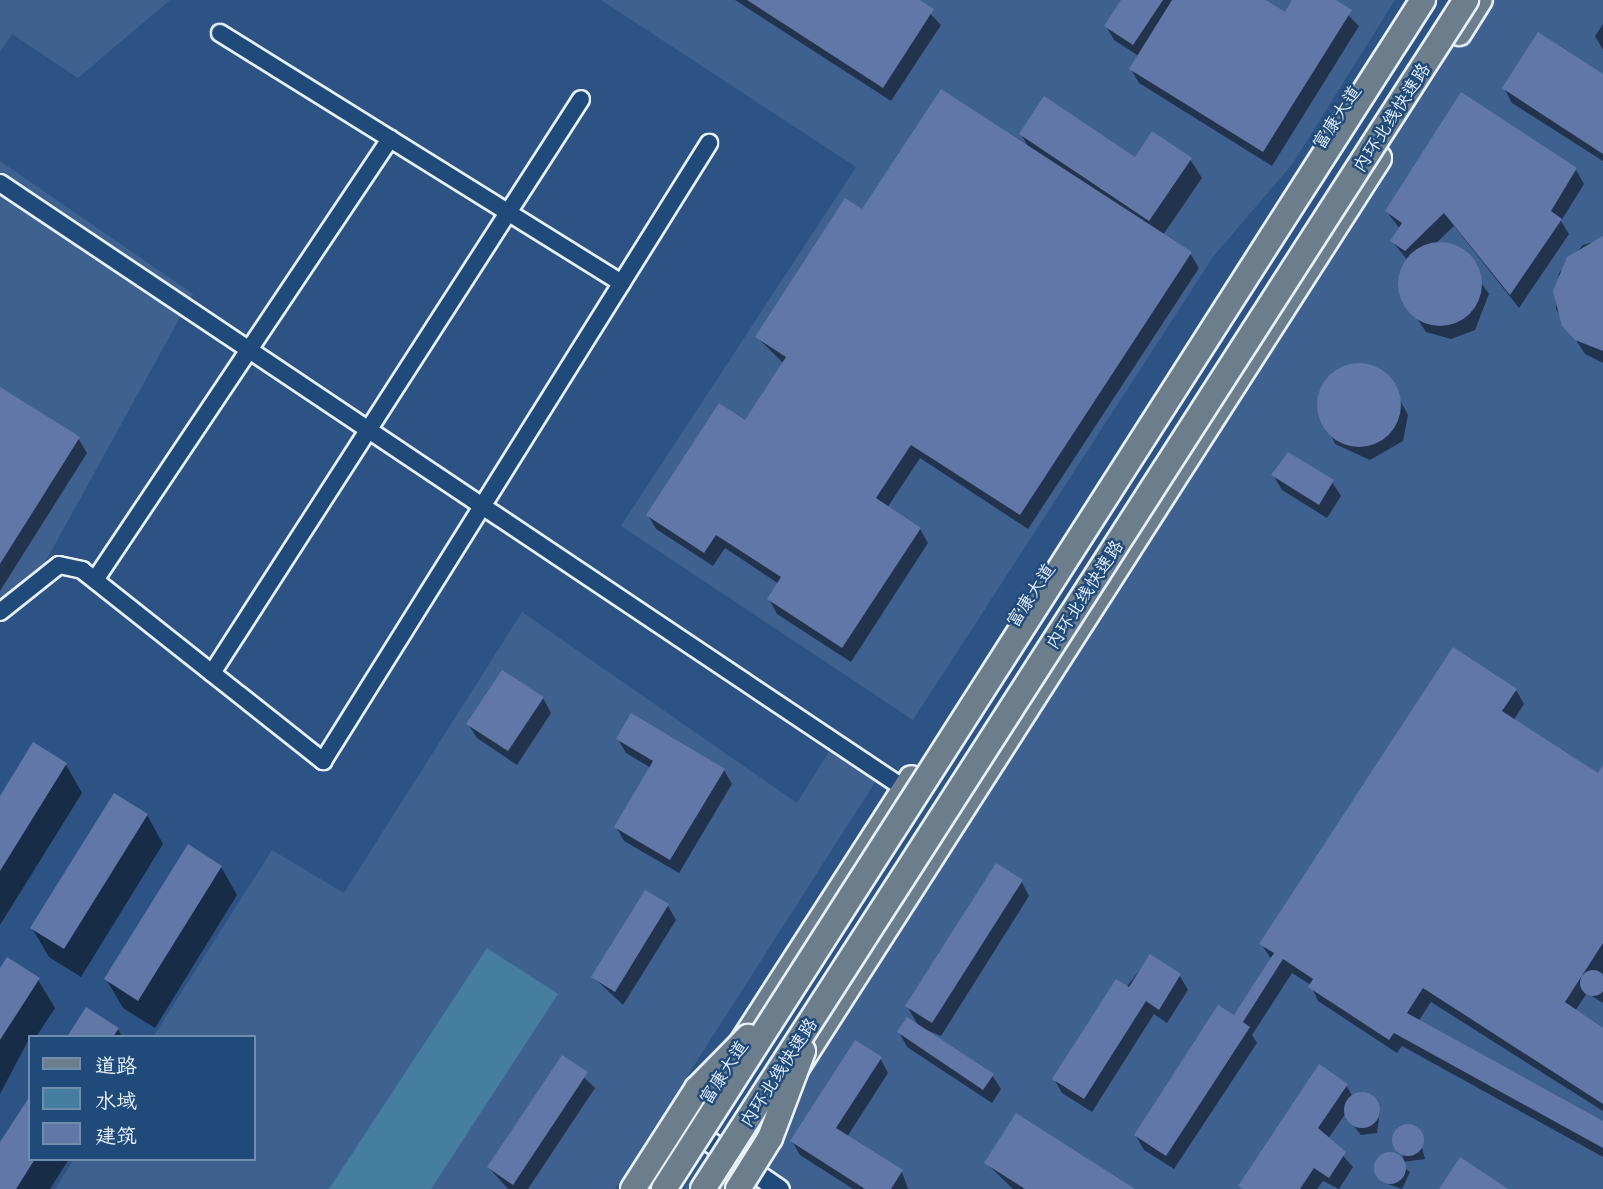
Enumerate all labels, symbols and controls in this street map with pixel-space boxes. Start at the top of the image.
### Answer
street label: 内环北线快速路 [1348,58,1434,176]
street label: 富康大道 [1307,81,1365,153]
street label: 内环北线快速路 [1041,535,1127,653]
street label: 富康大道 [1001,559,1059,631]
street label: 内环北线快速路 [735,1013,821,1131]
legend [28,1035,256,1161]
street label: 富康大道 [694,1036,752,1108]
text: 道路 [95,1048,137,1080]
text: 水域 [95,1083,137,1115]
text: 建筑 [95,1118,137,1150]

